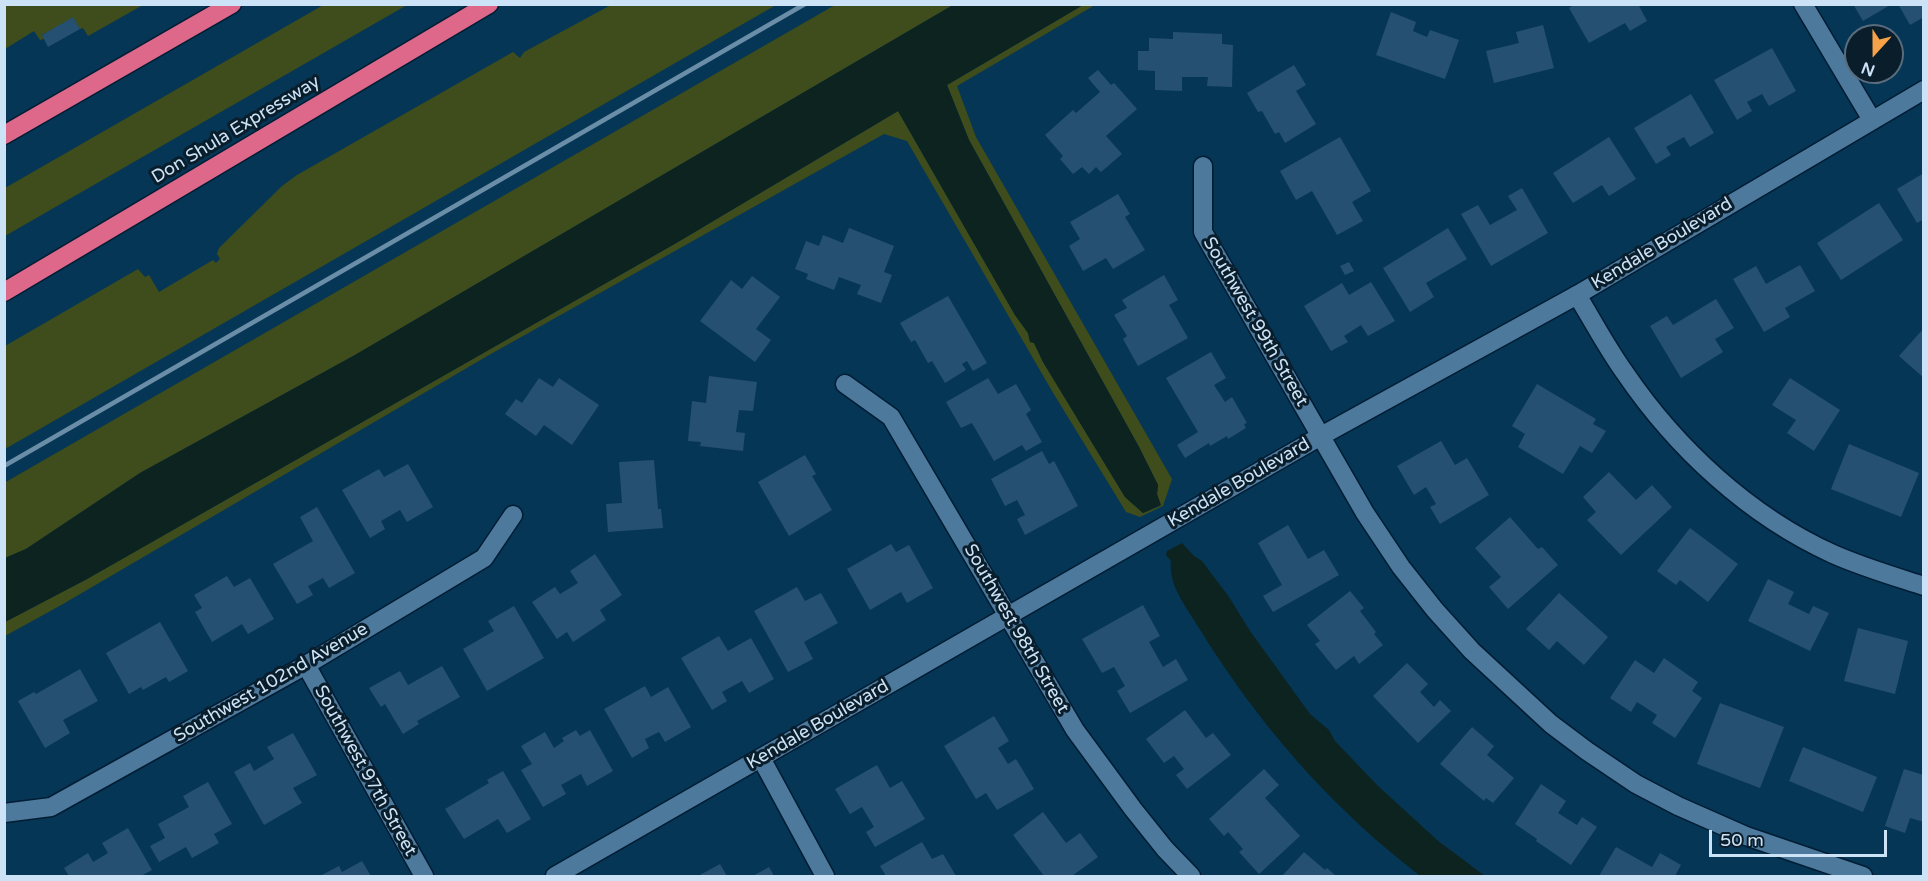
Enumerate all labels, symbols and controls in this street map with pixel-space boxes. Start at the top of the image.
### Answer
north arrow [1844,24,1904,84]
text: N [1859,57,1878,81]
street label: Don Shula Expressway [148,71,324,189]
street label: Kendale Boulevard [1588,193,1736,295]
street label: Southwest 99th Street [1198,234,1312,410]
street label: Kendale Boulevard [1164,434,1314,532]
street label: Southwest 98th Street [959,541,1073,717]
street label: Southwest 102nd Avenue [170,619,372,747]
street label: Kendale Boulevard [743,676,893,774]
street label: Southwest 97th Street [309,682,421,860]
scale bar [1712,818,1890,856]
text: 50 m [1720,829,1764,851]

